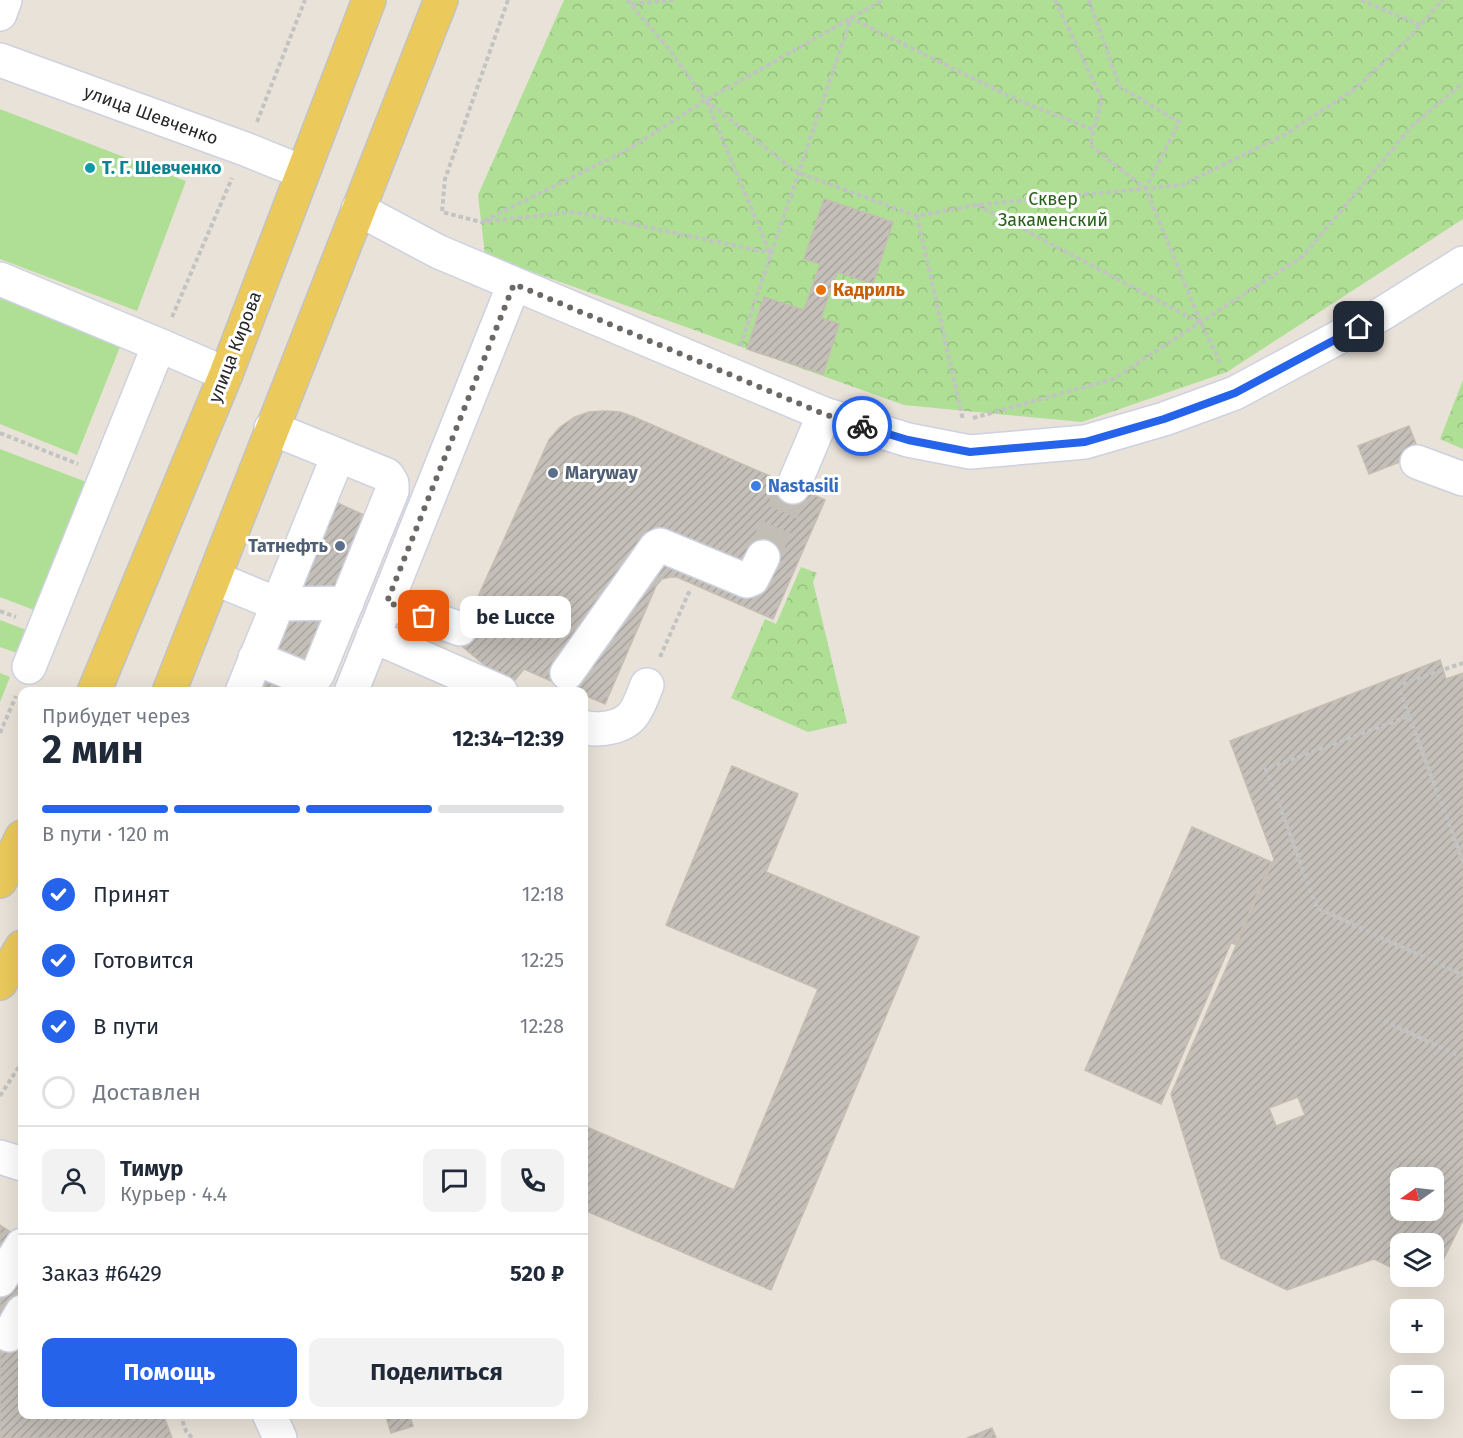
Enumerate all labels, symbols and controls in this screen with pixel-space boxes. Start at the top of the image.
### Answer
street label: улица Шевченко [81,80,221,150]
place label: Т. Г. Шевченко [102,157,221,179]
marker: Т. Г. Шевченко [83,161,97,175]
park label: Сквер Закаменский [998,188,1108,231]
place label: Кадриль [833,279,906,301]
marker: Кадриль [814,283,828,297]
street label: улица Кирова [204,288,266,406]
pin [1333,301,1384,352]
icon: home [1342,310,1375,343]
courier [832,396,892,456]
icon: bike [846,410,879,443]
place label: Maryway [565,462,638,484]
marker: Maryway [546,466,560,480]
place label: Nastasili [768,475,839,497]
marker: Nastasili [749,479,763,493]
place label: Татнефть [248,535,329,557]
marker: Татнефть [333,539,347,553]
pin [398,590,449,641]
callout: be Lucce [460,595,571,637]
icon: bag [407,599,440,632]
text: be Lucce [476,605,555,629]
text: Прибудет через [42,704,191,728]
text: 12:34–12:39 [452,725,564,752]
text: 2 мин [42,727,144,773]
text: В пути · 120 m [42,822,170,846]
icon: check [42,878,75,911]
text: Принят [93,881,169,908]
text: 12:18 [522,882,564,906]
icon: check [42,944,75,977]
text: Готовится [93,947,194,974]
text: 12:25 [521,948,564,972]
icon: check [42,1010,75,1043]
text: В пути [93,1013,159,1040]
text: 12:28 [520,1014,564,1038]
text: Доставлен [93,1079,201,1106]
button: person [42,1149,105,1212]
button: chat [423,1149,486,1212]
button: phone [501,1149,564,1212]
text: Тимур [120,1155,183,1182]
north arrow [1390,1167,1444,1221]
map controls [1390,1167,1444,1419]
text: Курьер · 4.4 [120,1182,227,1206]
button: layers [1390,1233,1444,1287]
text: Заказ #6429 [42,1260,162,1287]
text: 520 ₽ [510,1260,564,1287]
button: + [1390,1299,1444,1353]
button: Помощь [42,1338,297,1407]
button: Поделиться [309,1338,564,1407]
button: − [1390,1365,1444,1419]

